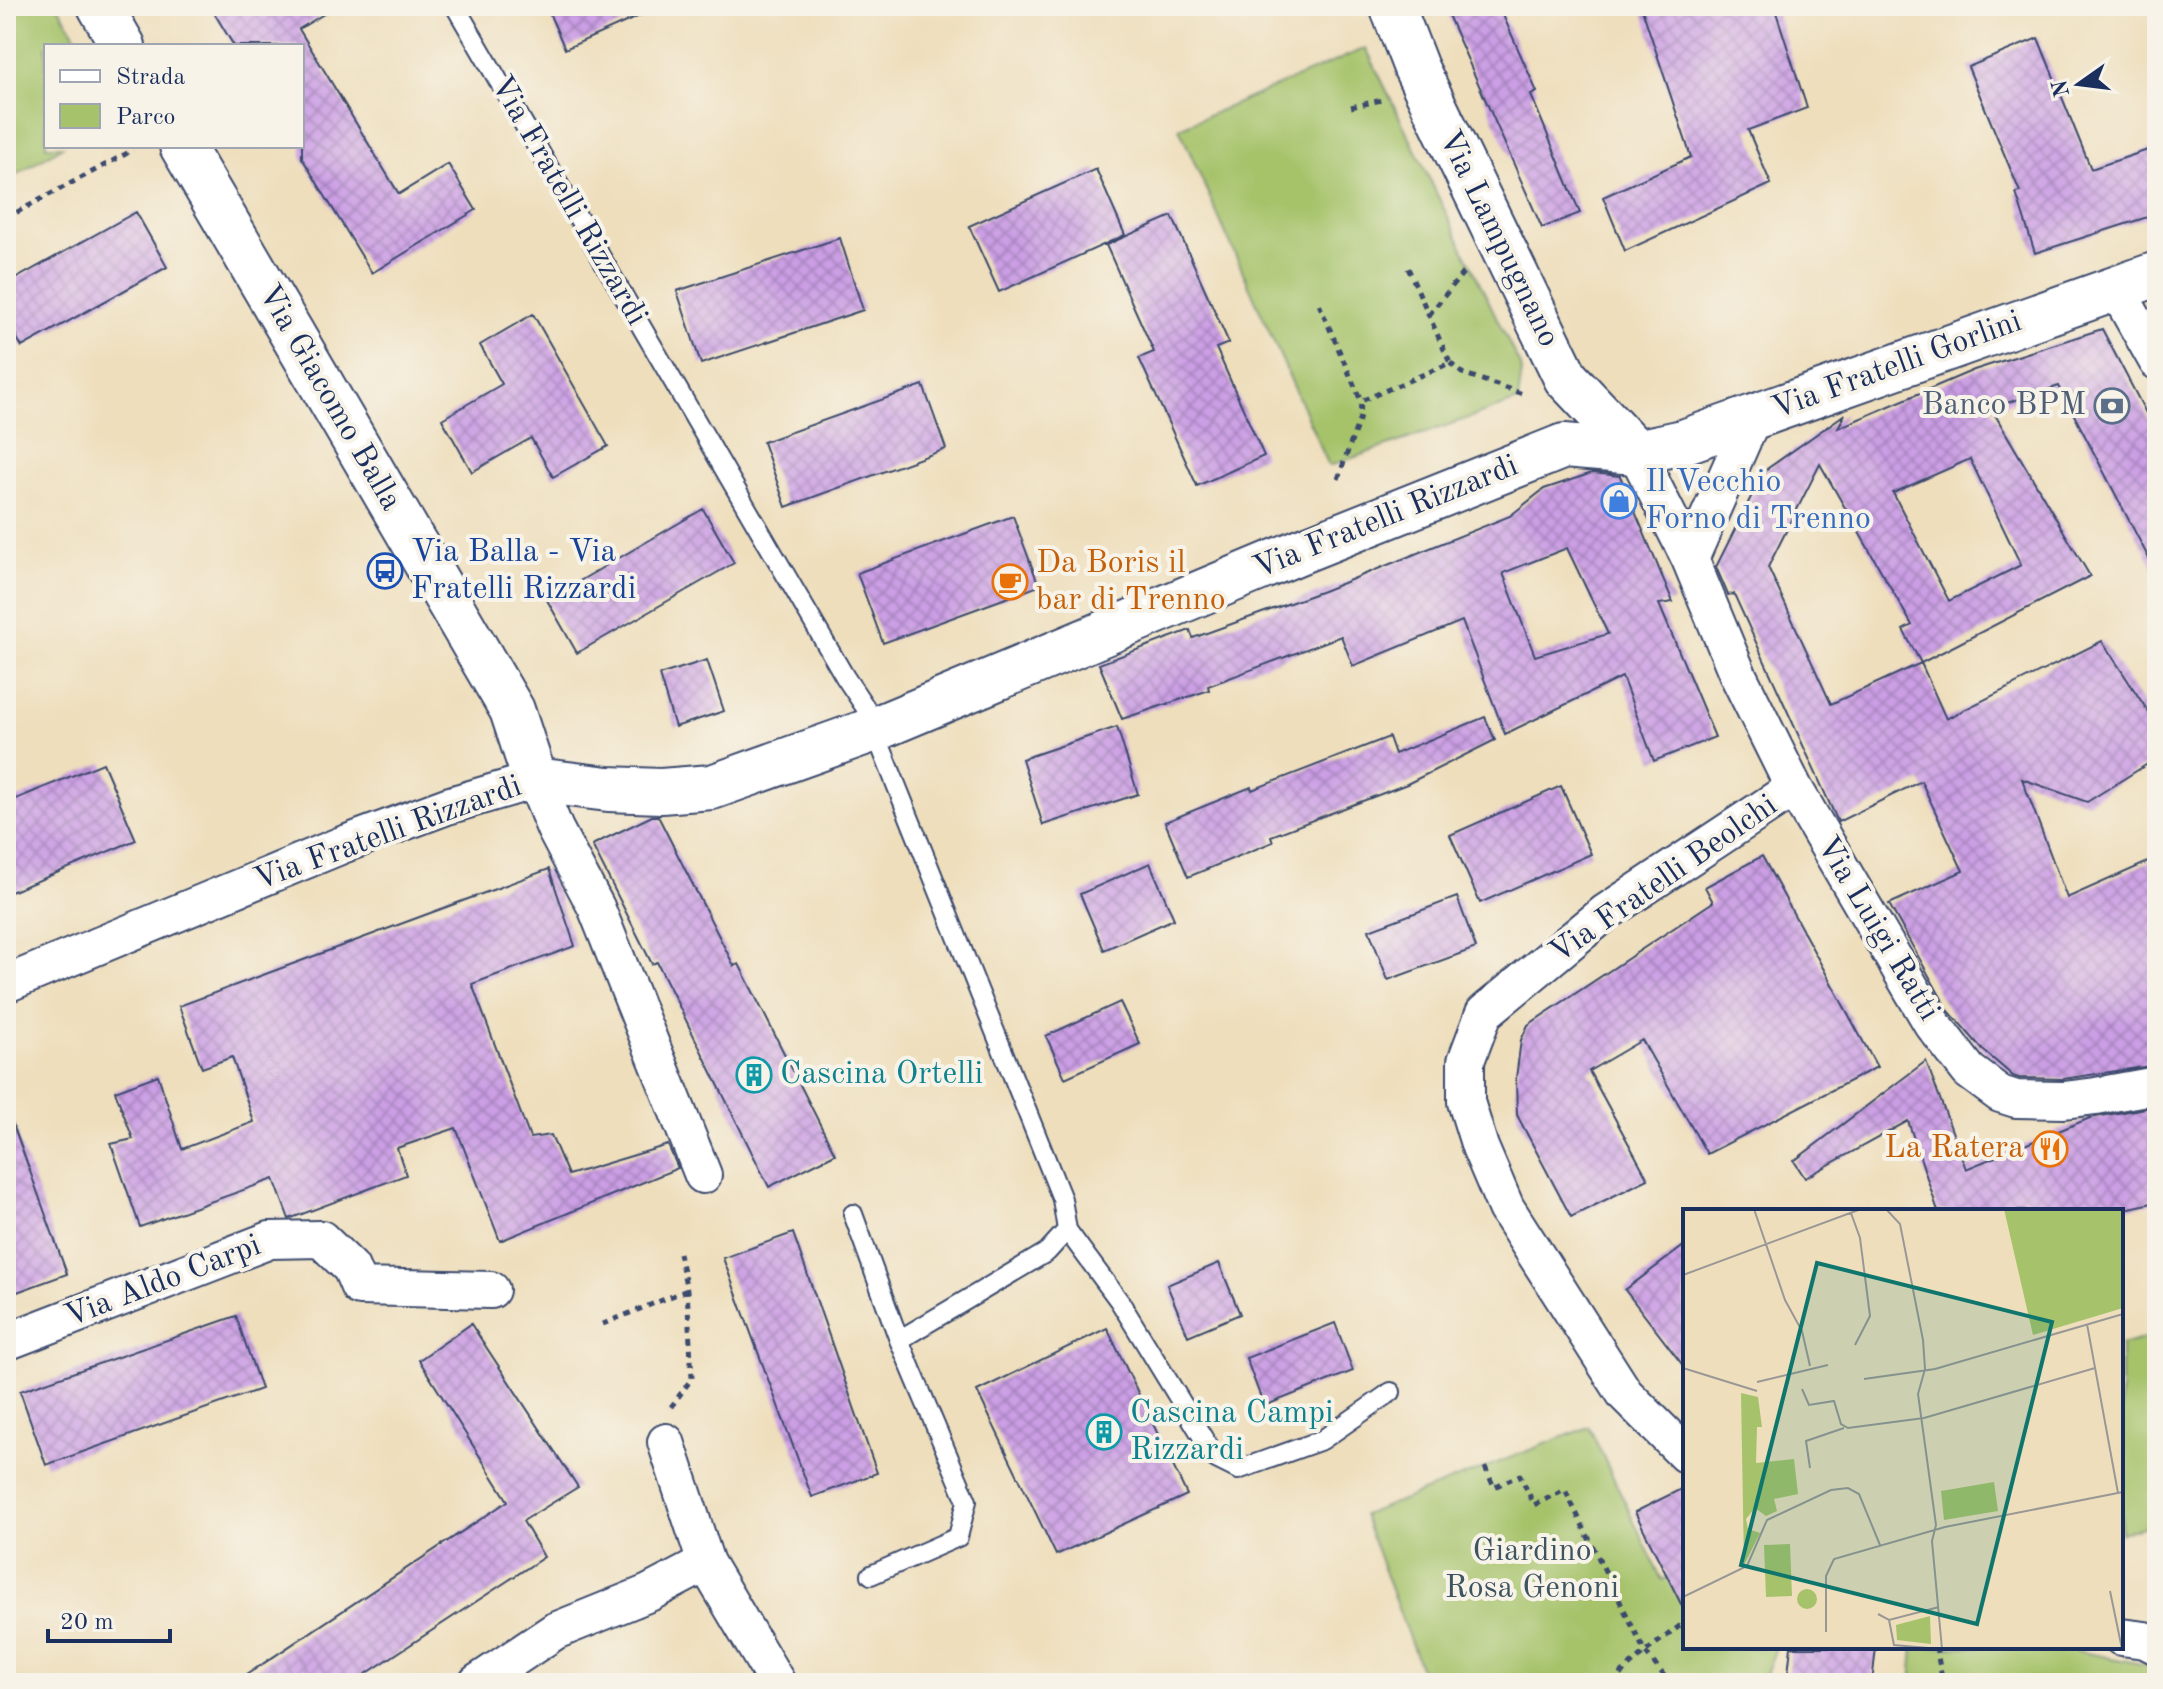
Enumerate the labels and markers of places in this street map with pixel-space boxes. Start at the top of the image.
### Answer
bank icon: Banco BPM [2093,387,2131,425]
place label: Banco BPM [1921,390,2086,422]
place label: Il Vecchio Forno di Trenno [1645,467,1871,536]
shop icon: Il Vecchio Forno di Trenno [1600,482,1638,520]
place label: Via Balla - Via Fratelli Rizzardi [411,537,636,606]
place label: Da Boris il bar di Trenno [1036,548,1226,617]
bus stop icon: Via Balla - Via Fratelli Rizzardi [366,552,404,590]
cafe icon: Da Boris il bar di Trenno [991,563,1029,601]
building icon: Cascina Ortelli [735,1056,773,1094]
place label: Cascina Ortelli [780,1059,983,1091]
restaurant icon: La Ratera [2031,1130,2069,1168]
place label: La Ratera [1884,1133,2024,1165]
place label: Cascina Campi Rizzardi [1130,1398,1334,1467]
building icon: Cascina Campi Rizzardi [1085,1413,1123,1451]

